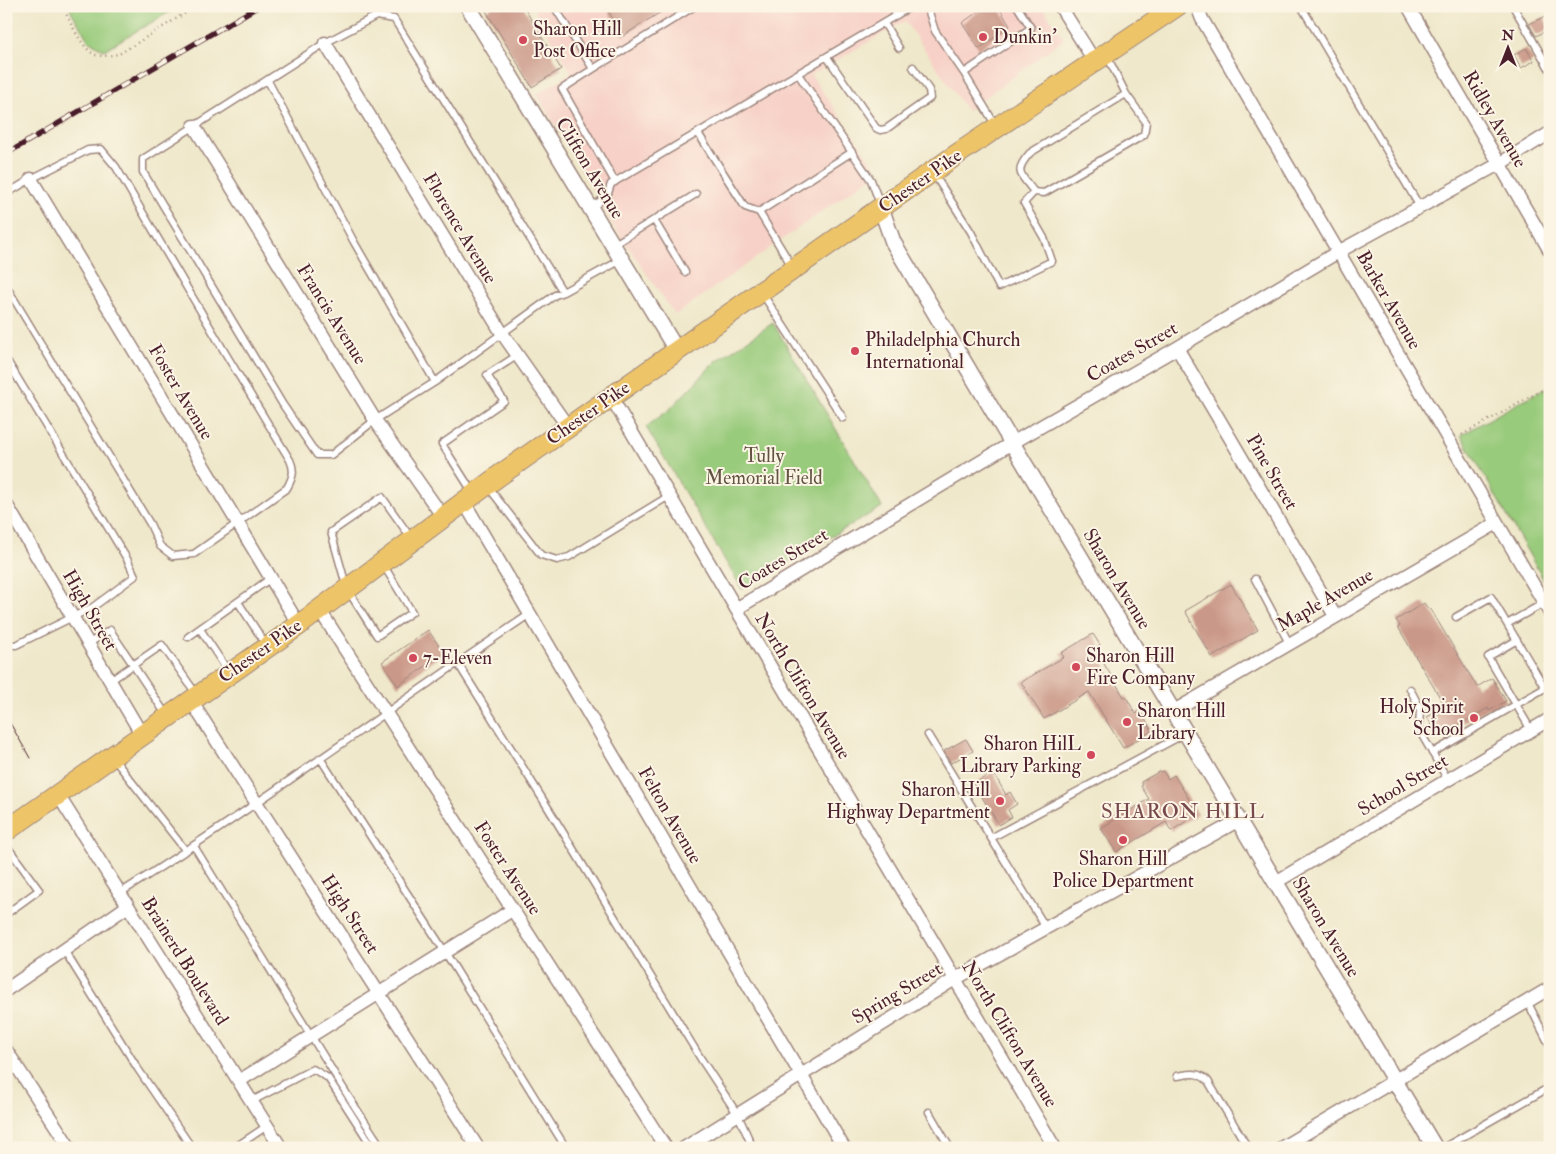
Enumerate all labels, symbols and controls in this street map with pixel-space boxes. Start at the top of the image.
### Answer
place label: Sharon Hill Post Office [533,17,622,63]
north arrow [1484,22,1534,72]
place label: Dunkin' [993,25,1057,49]
text: N [1501,27,1515,44]
marker: Dunkin' [977,31,989,43]
marker: Sharon Hill Post Office [517,34,529,46]
street label: Ridley Avenue [1458,66,1532,172]
street label: Clifton Avenue [550,113,630,223]
street label: Chester Pike [874,144,966,218]
street label: Florence Avenue [417,168,503,288]
street label: Barker Avenue [1351,246,1427,354]
street label: Francis Avenue [292,259,372,369]
street label: Coates Street [1082,316,1182,388]
place label: Philadelphia Church International [865,328,1021,374]
street label: Foster Avenue [143,340,219,444]
marker: Philadelphia Church International [849,345,861,357]
street label: Chester Pike [542,376,634,450]
street label: Pine Street [1241,430,1303,514]
park label: Tully Memorial Field [705,444,823,490]
street label: Coates Street [733,523,833,595]
street label: Sharon Avenue [1078,524,1156,634]
street label: Maple Avenue [1273,563,1378,638]
street label: High Street [57,565,123,655]
street label: North Clifton Avenue [750,608,856,764]
street label: Chester Pike [214,614,306,688]
place label: Sharon Hill Fire Company [1086,644,1196,691]
place label: 7-Eleven [423,646,492,670]
marker: 7-Eleven [407,652,419,664]
marker: Sharon Hill Fire Company [1070,661,1082,673]
place label: Holy Spirit School [1379,695,1464,741]
place label: Sharon Hill Library [1137,699,1226,745]
marker: Holy Spirit School [1468,712,1480,724]
marker: Sharon Hill Library [1121,716,1133,728]
place label: Sharon HilL Library Parking [960,732,1082,778]
marker: Sharon HilL Library Parking [1085,749,1097,761]
street label: School Street [1354,749,1452,821]
street label: Felton Avenue [633,762,707,868]
place label: Sharon Hill Highway Department [826,778,990,825]
marker: Sharon Hill Highway Department [994,795,1006,807]
district label: SHARON HILL [1101,798,1265,825]
street label: Foster Avenue [469,816,547,920]
marker: Sharon Hill Police Department [1117,834,1129,846]
place label: Sharon Hill Police Department [1052,847,1194,894]
street label: High Street [315,870,385,958]
street label: Sharon Avenue [1287,872,1365,982]
street label: Brainerd Boulevard [136,892,234,1030]
street label: North Clifton Avenue [957,956,1063,1112]
street label: Spring Street [847,957,947,1030]

